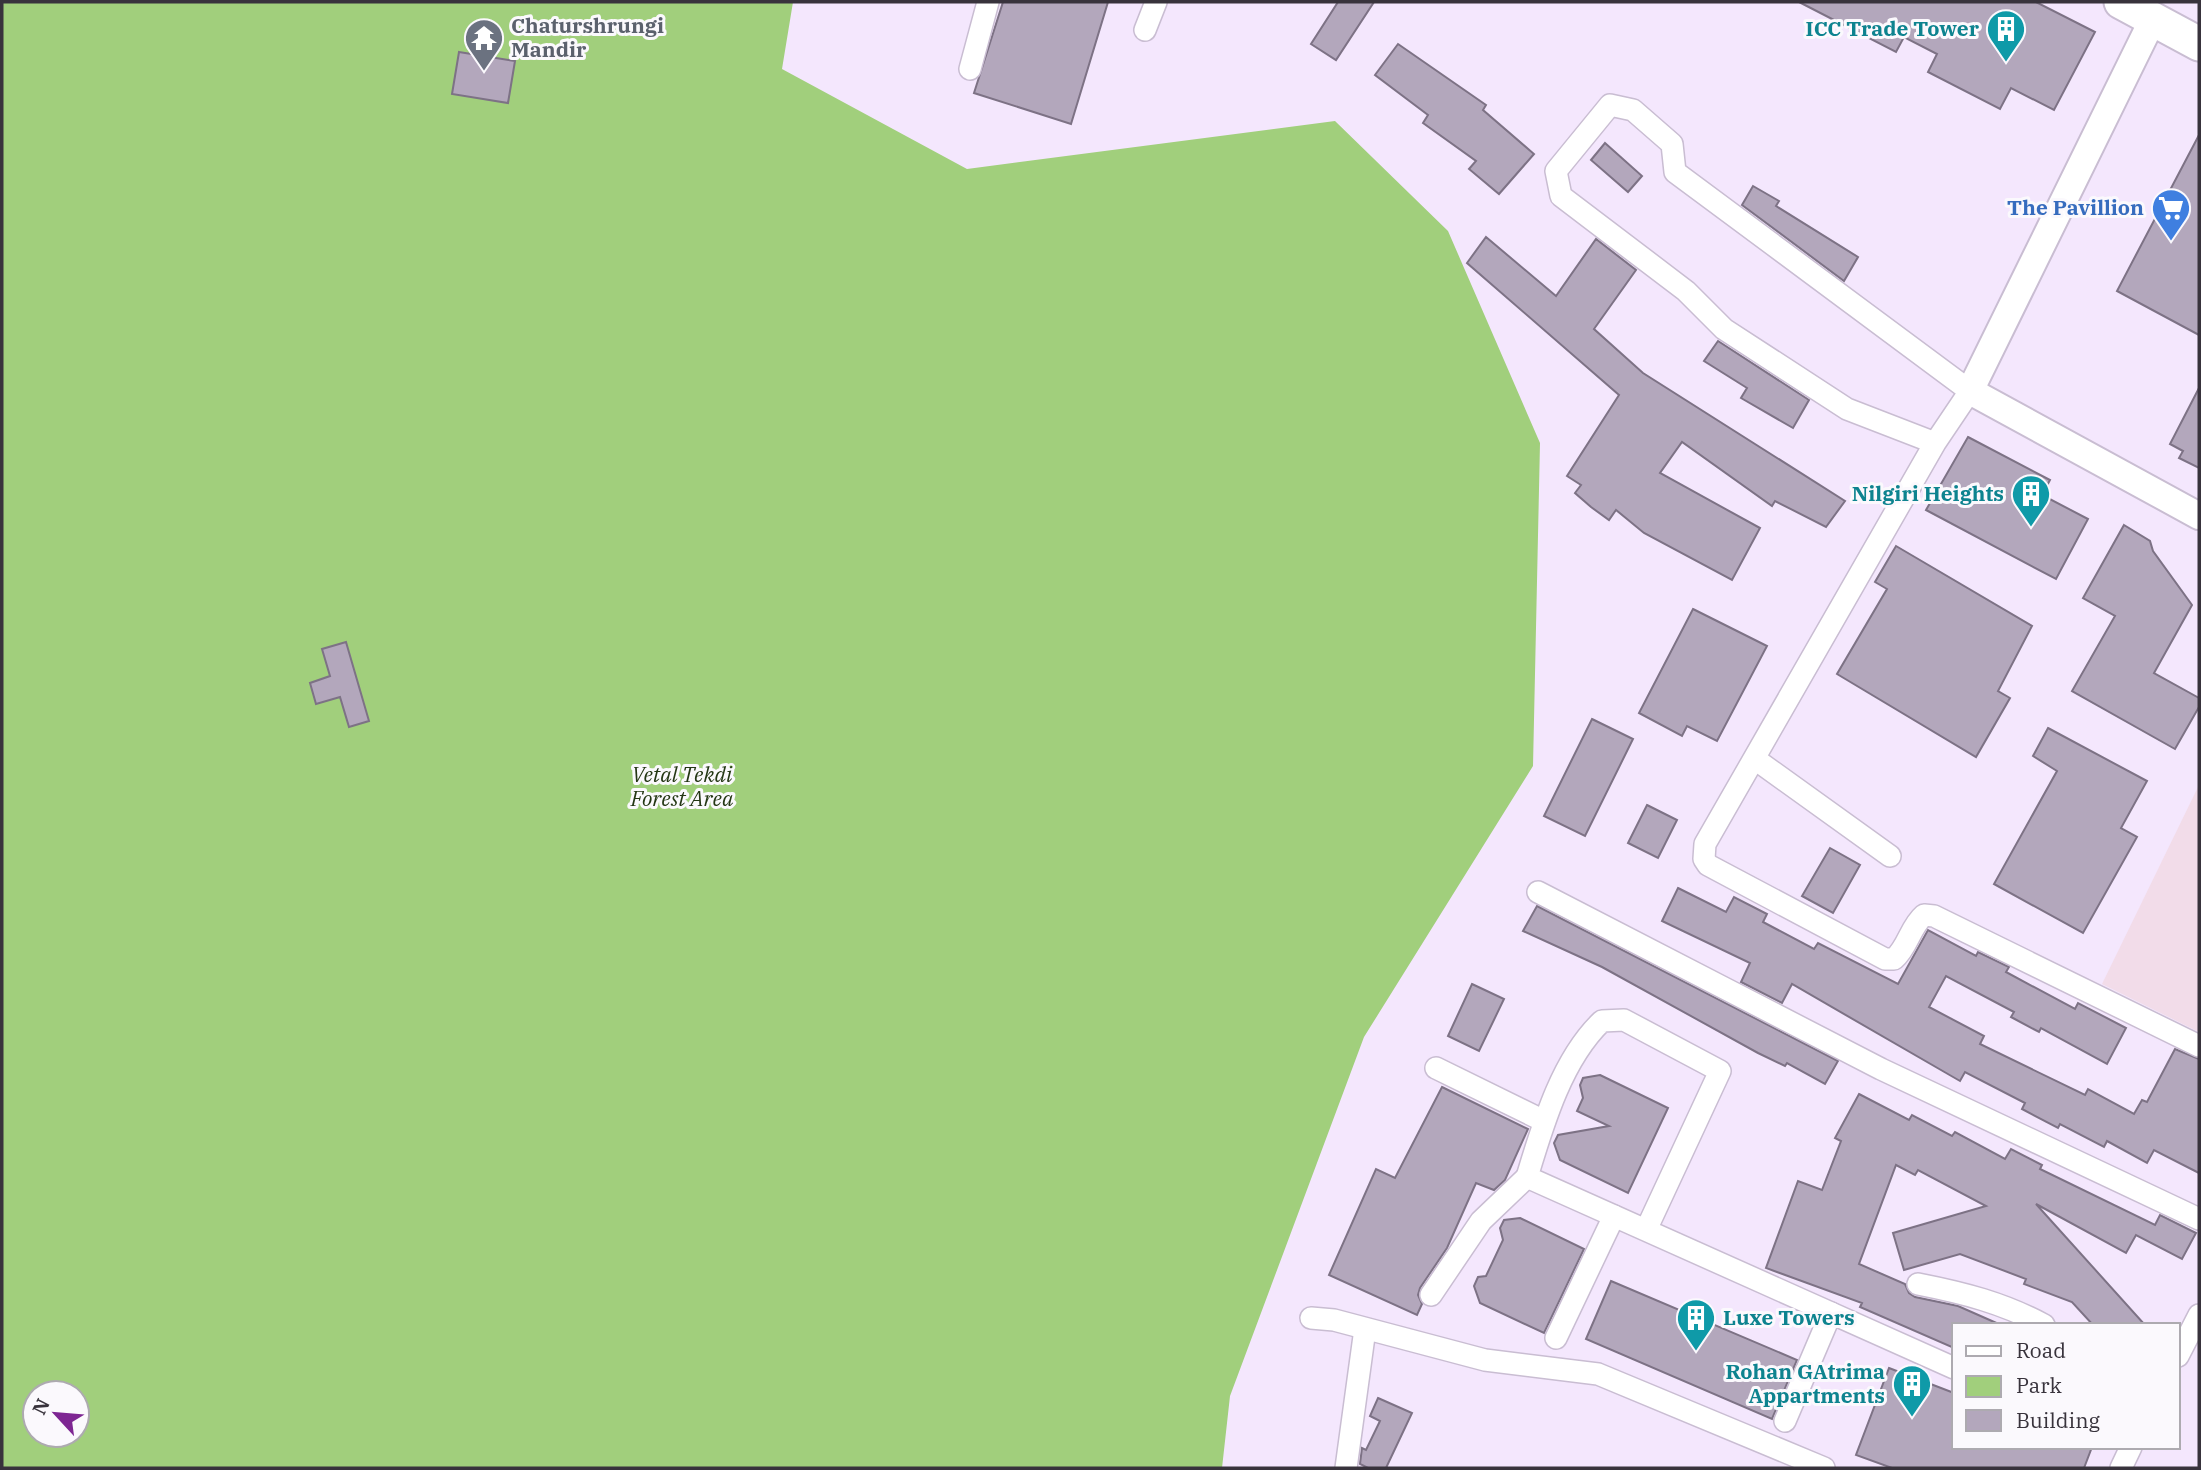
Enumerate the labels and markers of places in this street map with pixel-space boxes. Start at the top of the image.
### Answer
building icon: ICC Trade Tower [1985,8,2027,63]
place label: Chaturshrungi Mandir [511,11,664,63]
place label: ICC Trade Tower [1806,14,1980,42]
temple icon: Chaturshrungi Mandir [463,17,505,72]
supermarket icon: The Pavillion [2150,187,2192,242]
place label: The Pavillion [2007,193,2144,221]
building icon: Nilgiri Heights [2010,473,2052,528]
place label: Nilgiri Heights [1852,479,2004,507]
building icon: Luxe Towers [1675,1297,1717,1352]
place label: Luxe Towers [1723,1303,1855,1331]
place label: Rohan GAtrima Appartments [1725,1357,1885,1409]
building icon: Rohan GAtrima Appartments [1891,1363,1933,1418]

